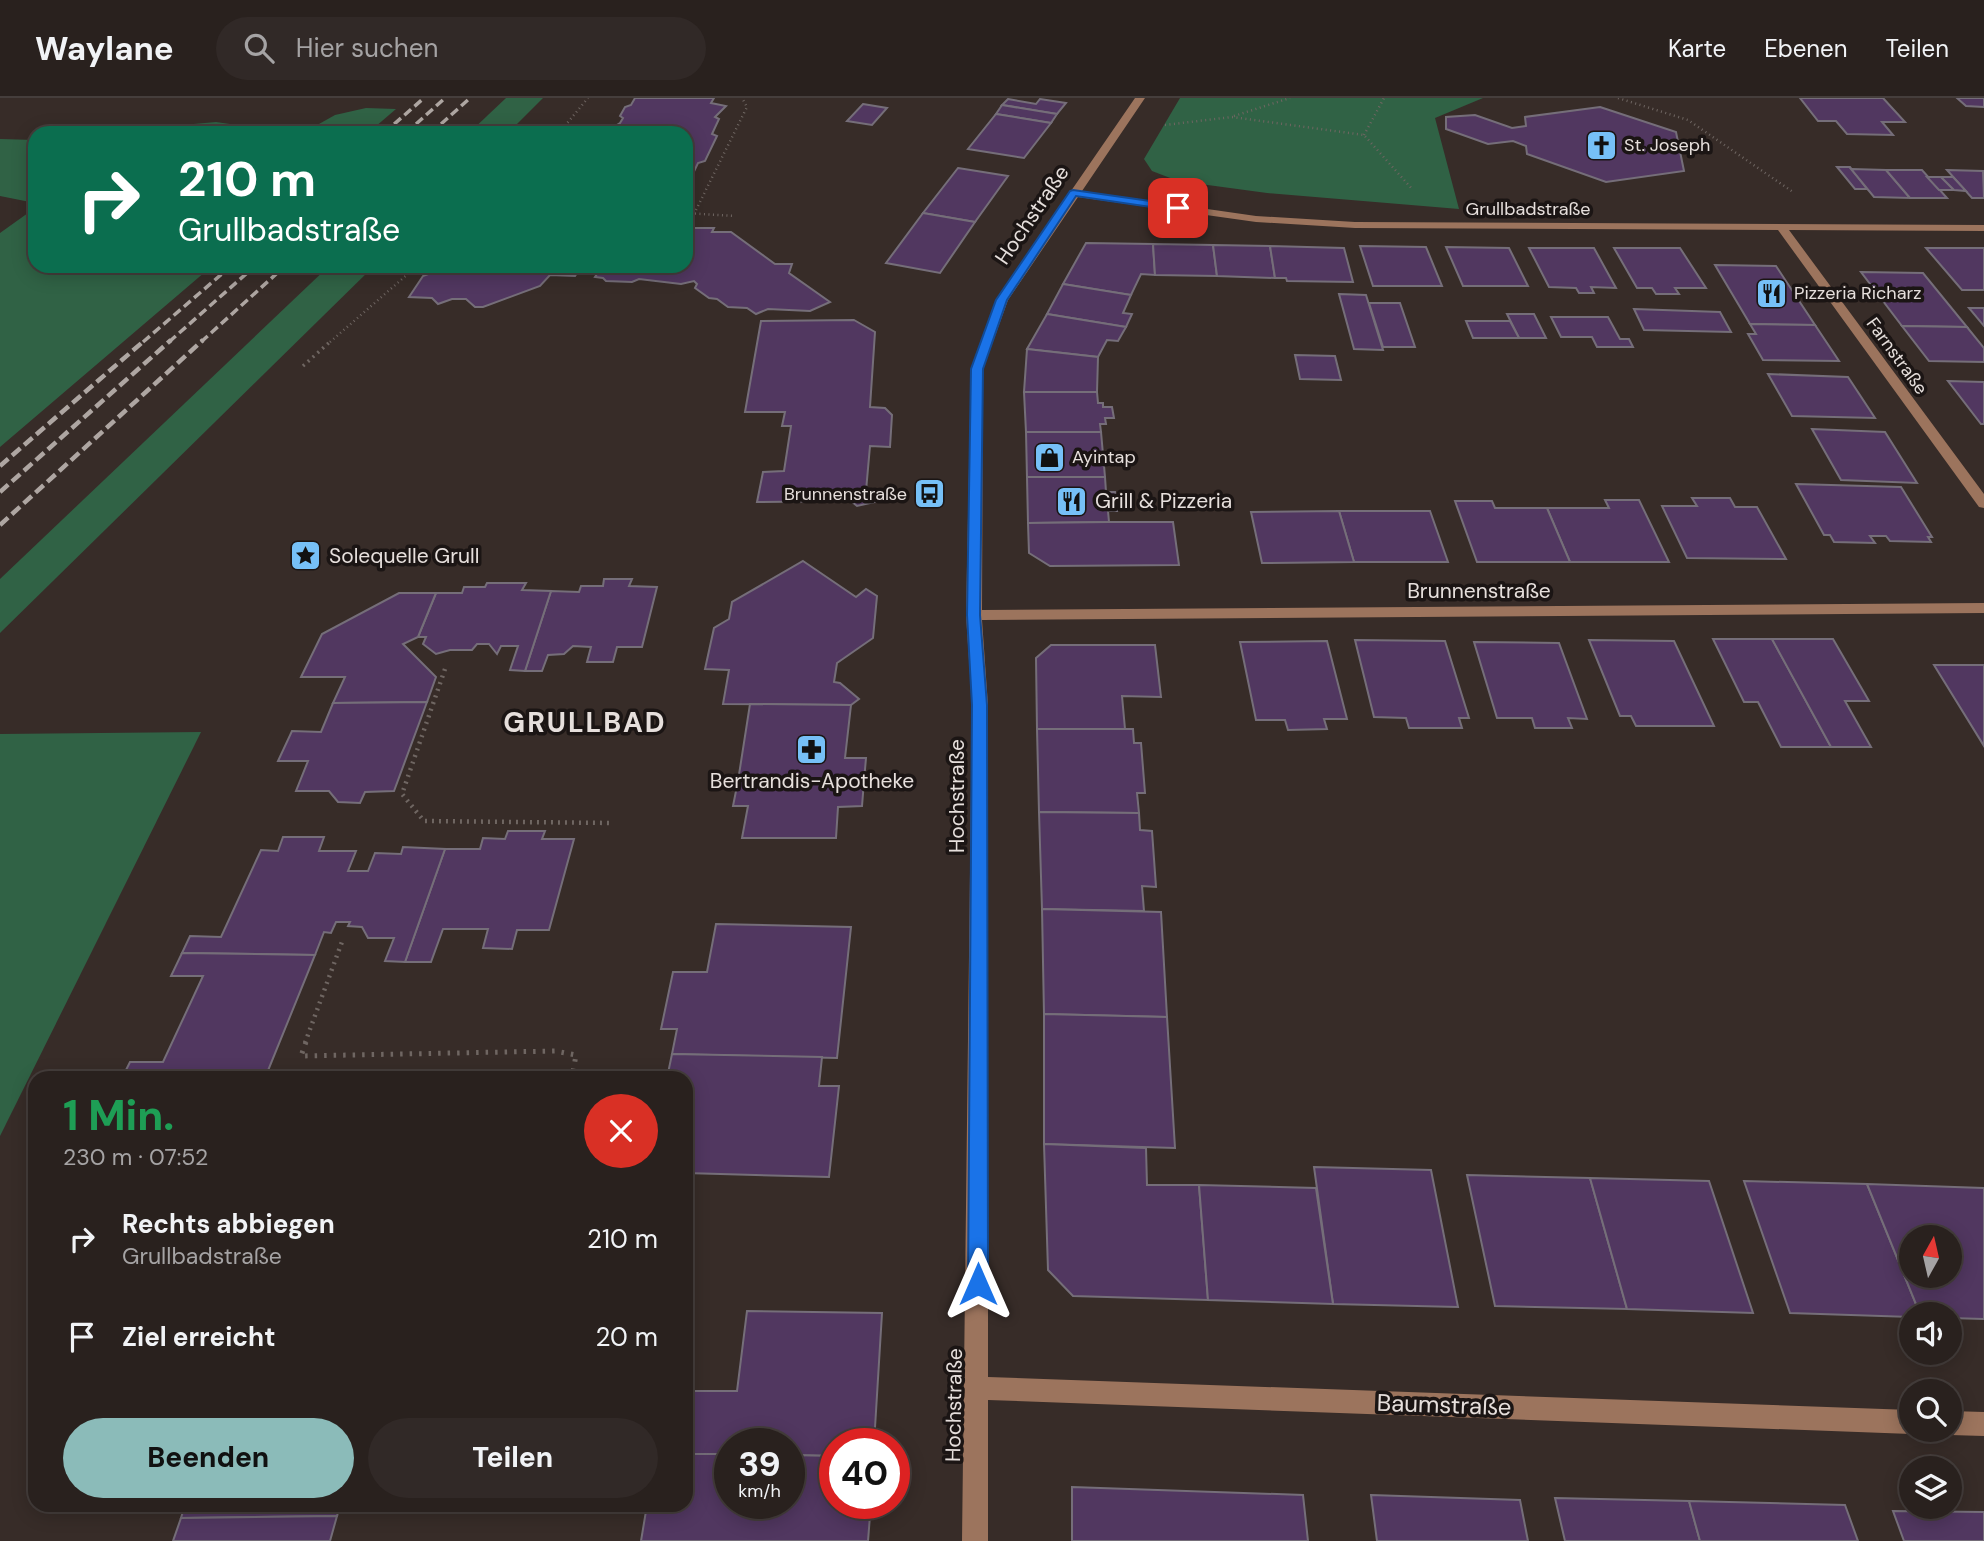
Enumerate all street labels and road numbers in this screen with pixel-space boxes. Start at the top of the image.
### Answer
street label: Hochstraße [989,160,1075,270]
street label: Grullbadstraße [1465,197,1591,221]
street label: Farnstraße [1861,313,1933,399]
street label: Brunnenstraße [1407,577,1551,605]
street label: Hochstraße [943,739,971,853]
street label: Hochstraße [939,1348,969,1462]
street label: Baumstraße [1376,1387,1512,1422]

